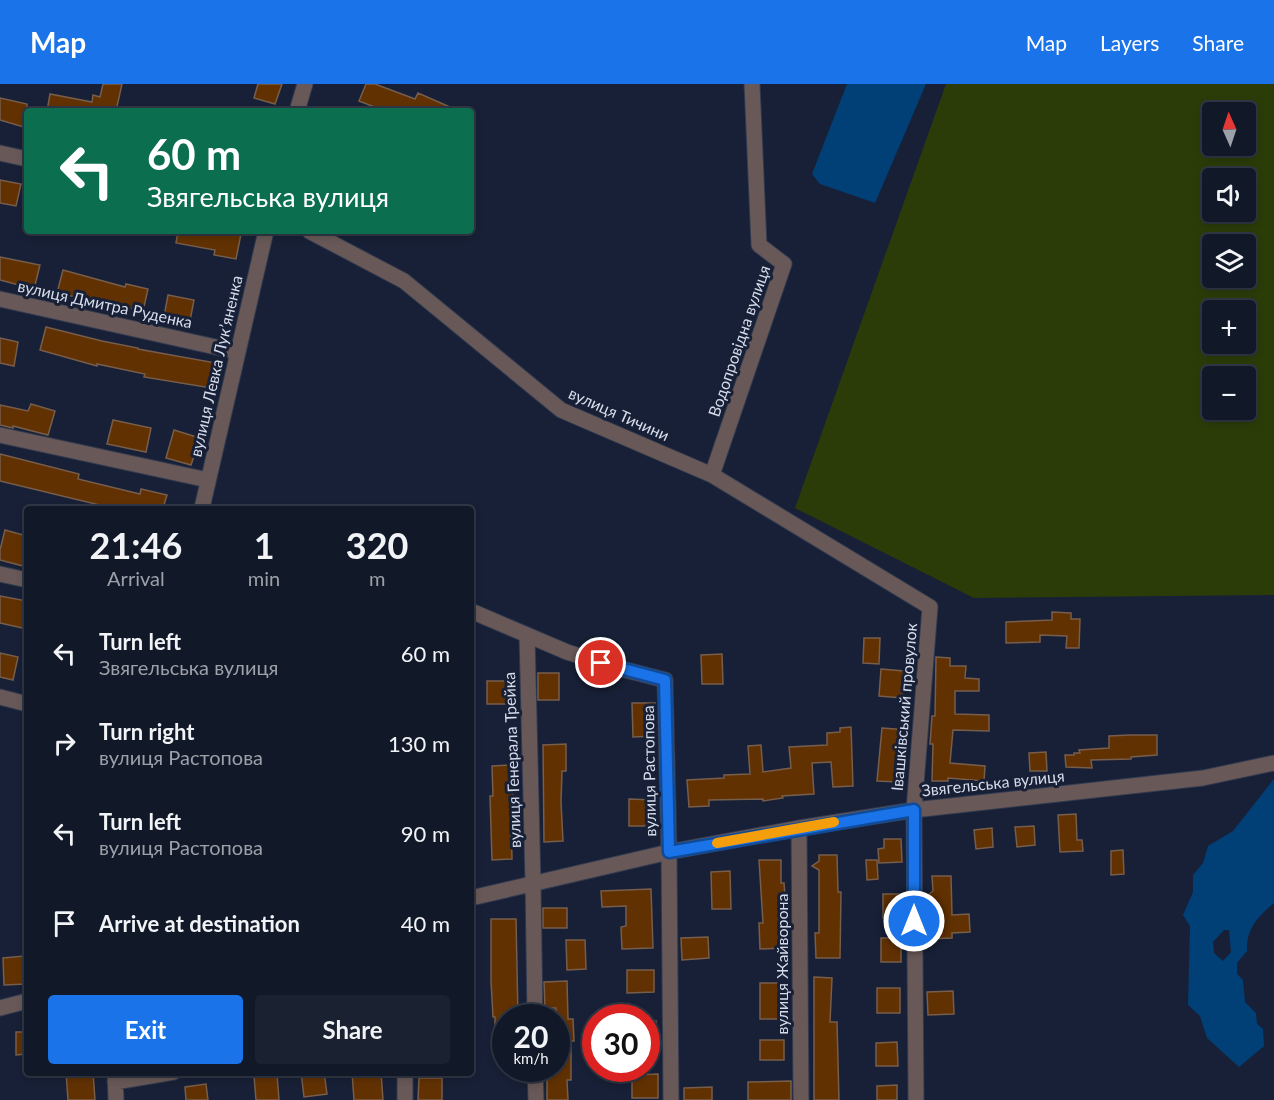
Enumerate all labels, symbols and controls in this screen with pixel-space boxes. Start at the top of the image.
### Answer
text: Map [30,25,86,59]
text: Map [1026,30,1067,55]
text: Layers [1100,30,1159,55]
text: Share [1192,30,1244,55]
north arrow [1202,102,1256,156]
map controls [1202,102,1256,420]
text: 60 m [147,129,241,179]
icon: left [48,132,126,210]
button: sound [1202,168,1256,222]
text: Звягельська вулиця [147,180,389,213]
button: layers [1202,234,1256,288]
street label: Водопровідна вулиця [704,263,773,419]
street label: вулиця Левка Лукʼяненка [185,273,246,458]
street label: вулиця Дмитра Руденка [16,276,194,331]
button: + [1202,300,1256,354]
button: − [1202,366,1256,420]
street label: вулиця Тичини [566,383,672,444]
text: 21:46 [90,523,182,567]
text: 1 [254,523,275,567]
text: 320 [346,523,408,567]
text: Arrival [107,566,165,590]
text: min [248,566,280,590]
text: m [369,566,385,590]
street label: Івашківський провулок [887,621,920,792]
text: Turn left [99,628,181,655]
icon: left [48,637,81,670]
pin [575,637,626,688]
text: 60 m [401,640,450,667]
icon: arrive [584,646,617,679]
text: Звягельська вулиця [99,655,278,679]
street label: вулиця Генерала Трейка [499,672,524,848]
street label: вулиця Растопова [638,705,659,837]
text: Turn right [99,718,194,745]
icon: right [48,727,81,760]
text: 130 m [388,730,450,757]
text: вулиця Растопова [99,745,263,769]
street label: Звягельська вулиця [921,766,1065,799]
text: Turn left [99,808,181,835]
icon: left [48,817,81,850]
text: 90 m [401,820,450,847]
text: вулиця Растопова [99,835,263,859]
position arrow [882,889,946,953]
street label: вулиця Жайворона [772,893,791,1035]
icon: arrive [48,907,81,940]
text: Arrive at destination [99,910,300,937]
text: 40 m [401,910,450,937]
button: Exit [48,995,243,1064]
button: Share [255,995,450,1064]
speed limit sign: 30 [582,1004,660,1082]
text: 20 [514,1018,548,1054]
text: km/h [513,1049,549,1067]

